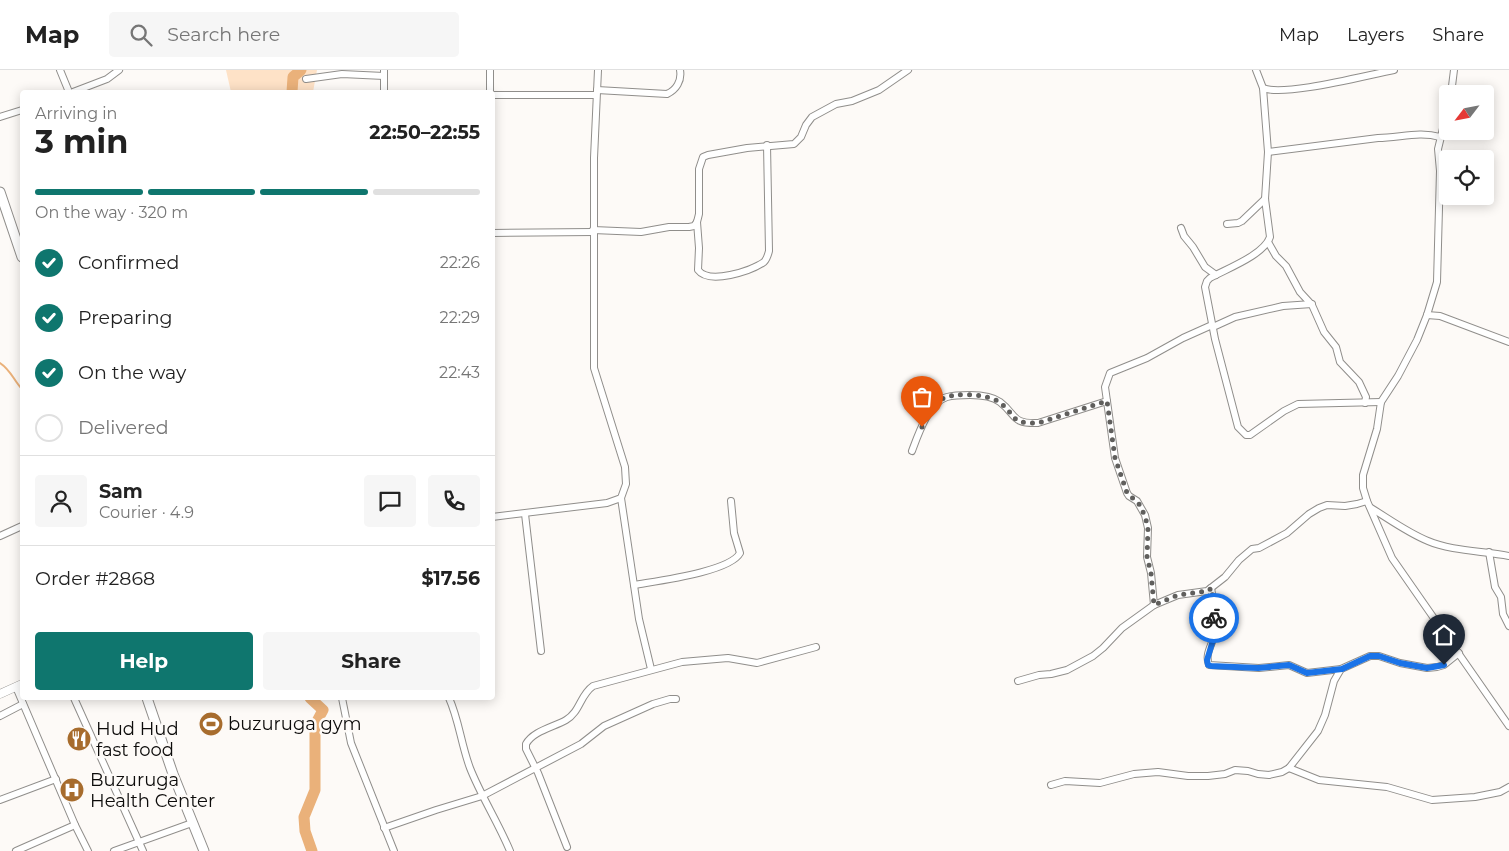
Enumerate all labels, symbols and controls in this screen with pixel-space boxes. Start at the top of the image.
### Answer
search box [109,12,459,57]
text: Map [25,20,79,49]
icon: search [127,21,155,49]
text: Search here [167,23,280,46]
text: Map [1279,24,1319,46]
text: Layers [1347,24,1404,46]
text: Share [1432,24,1484,46]
north arrow [1439,85,1494,140]
map controls [1439,85,1494,205]
text: Arriving in [35,104,117,123]
text: 22:50–22:55 [369,121,480,144]
text: 3 min [35,122,128,161]
button: locate [1439,150,1494,205]
text: On the way · 320 m [35,203,188,222]
icon: check [35,249,63,277]
text: Confirmed [78,251,179,274]
text: 22:26 [440,253,480,272]
icon: check [35,304,63,332]
text: Preparing [78,306,173,329]
text: 22:29 [440,308,480,327]
icon: check [35,359,63,387]
text: On the way [78,361,186,384]
text: 22:43 [439,363,480,382]
pin [901,376,943,427]
icon: bag [908,383,936,411]
text: Delivered [78,416,169,439]
button: person [35,475,87,527]
button: chat [364,475,416,527]
button: phone [428,475,480,527]
text: Sam [99,480,143,503]
text: Courier · 4.9 [99,503,194,522]
text: Order #2868 [35,567,155,590]
text: $17.56 [421,567,480,590]
courier [1189,593,1239,643]
icon: bike [1200,604,1228,632]
pin [1423,614,1465,665]
icon: home [1430,621,1458,649]
button: Help [35,632,253,690]
button: Share [263,632,480,690]
sports icon: buzuruga gym [198,711,224,737]
place label: buzuruga gym [228,713,362,735]
place label: Hud Hud fast food [96,718,179,761]
restaurant icon: Hud Hud fast food [66,726,92,752]
place label: Buzuruga Health Center [90,769,215,812]
hospital icon: Buzuruga Health Center [59,777,85,803]

